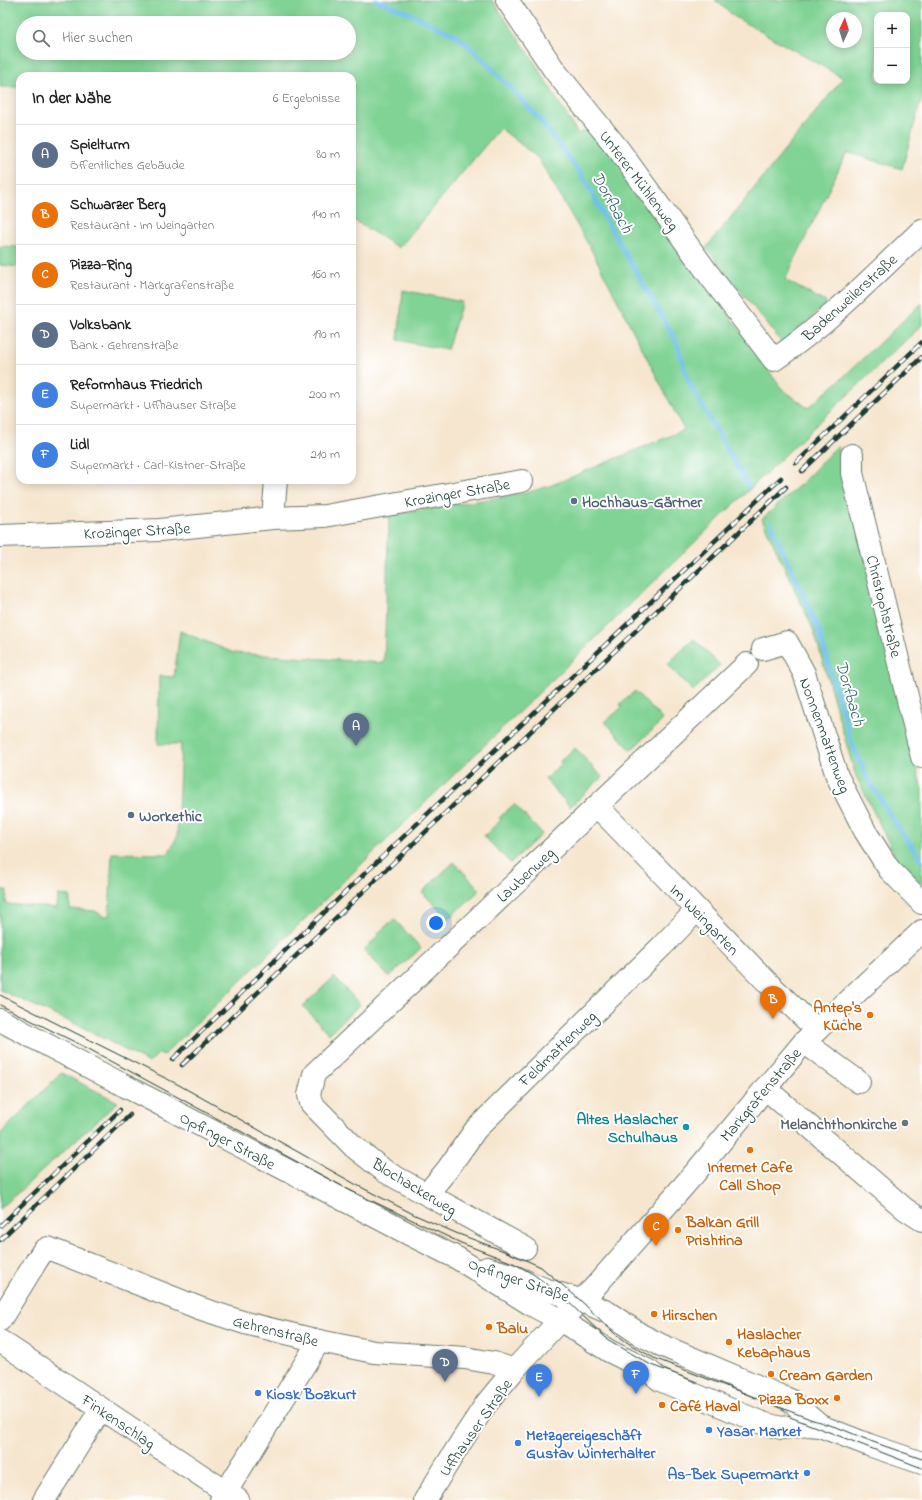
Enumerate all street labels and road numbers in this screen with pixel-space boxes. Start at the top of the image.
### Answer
street label: Unterer Mühlenweg [593,126,684,237]
street label: Badenweilerstraße [796,248,904,349]
street label: Krozinger Straße [403,473,513,515]
street label: Krozinger Straße [83,517,192,547]
street label: Christophstraße [859,553,908,661]
street label: Nonnenmattenweg [792,674,856,797]
street label: Laubenweg [492,842,561,909]
street label: Im Weingarten [663,879,744,962]
street label: Feldmattenweg [513,1006,603,1094]
street label: Markgrafenstraße [715,1042,809,1148]
street label: Opfinger Straße [175,1106,280,1178]
street label: Blochackerweg [366,1152,461,1223]
street label: Opfinger Straße [465,1252,573,1310]
street label: Gehrenstraße [230,1310,322,1354]
street label: Uffhauser Straße [434,1374,520,1482]
street label: Finkenschlag [75,1389,160,1456]

